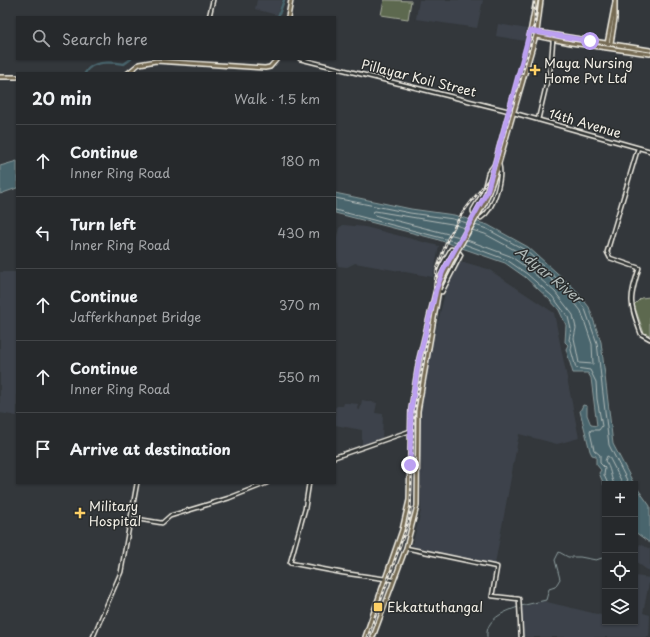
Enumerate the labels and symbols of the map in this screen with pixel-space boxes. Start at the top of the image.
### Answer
route start [581,32,599,50]
place label: Maya Nursing Home Pvt Ltd [544,53,633,87]
street label: Pillayar Koil Street [360,54,479,101]
marker: Maya Nursing Home Pvt Ltd [529,64,541,76]
street label: 14th Avenue [547,103,624,142]
water label: Adyar River [511,241,589,310]
route end [401,456,419,474]
place label: Military Hospital [89,496,141,530]
marker: Military Hospital [74,507,86,519]
place label: Ekkattuthangal [387,597,483,616]
marker: Ekkattuthangal [372,601,384,613]

